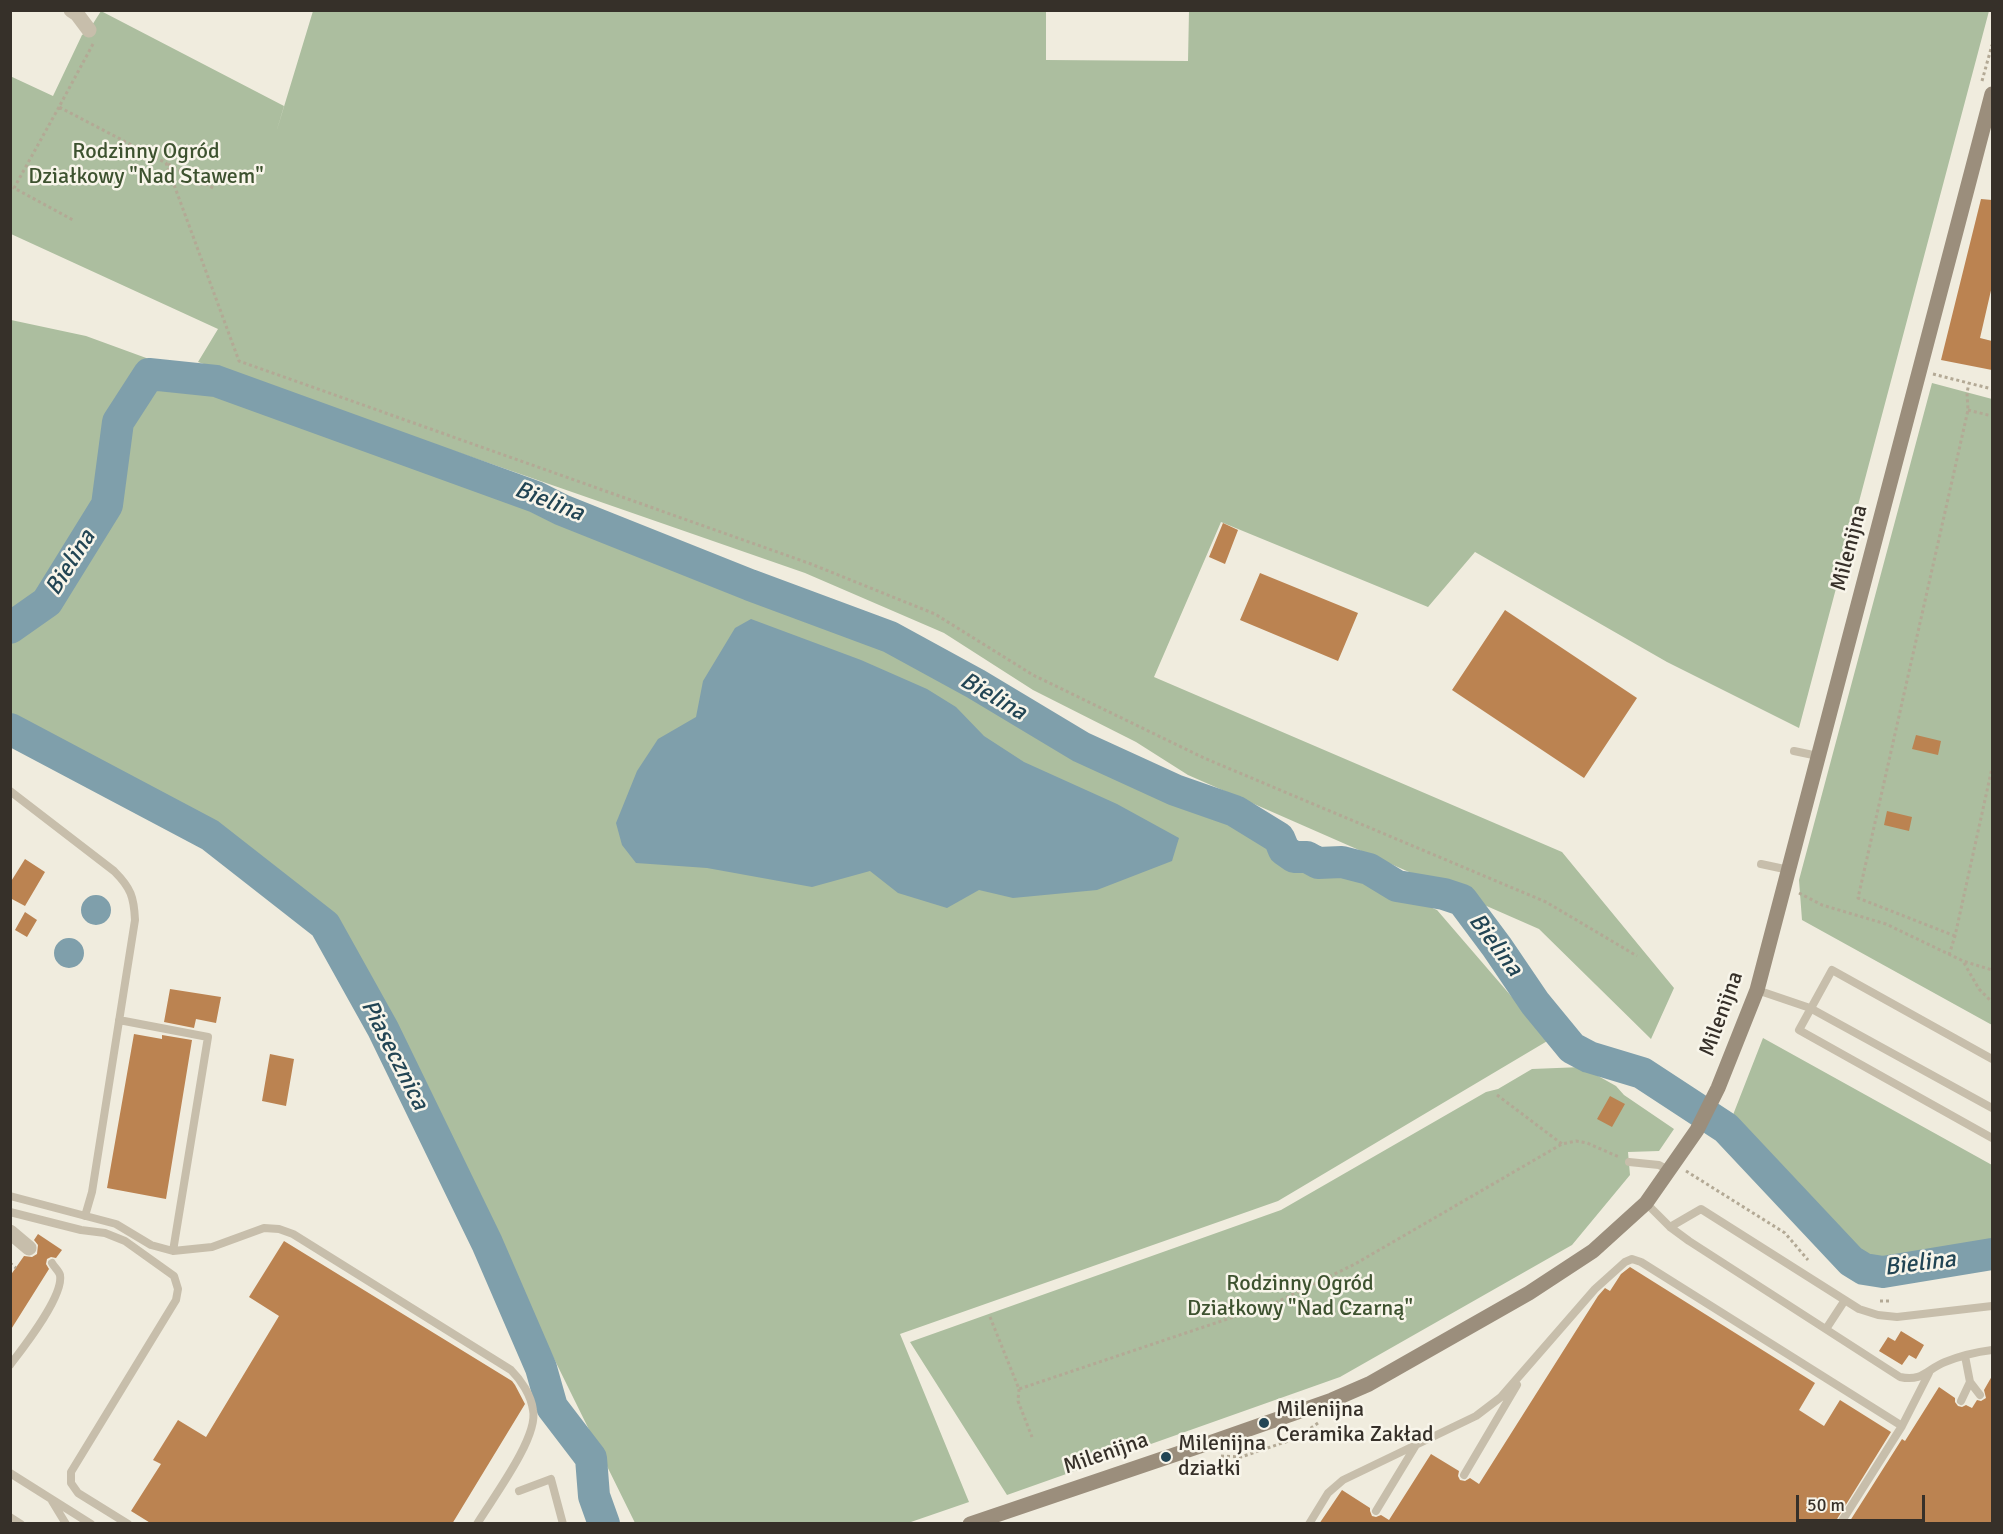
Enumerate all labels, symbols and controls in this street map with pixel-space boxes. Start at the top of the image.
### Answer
park label: Rodzinny Ogród Działkowy "Nad Stawem" [28,139,264,190]
water label: Bielina [510,476,588,528]
street label: Milenijna [1826,502,1874,594]
water label: Bielina [40,525,102,601]
water label: Bielina [955,667,1031,727]
water label: Bielina [1462,908,1528,982]
street label: Milenijna [1695,968,1749,1060]
water label: Piasecznica [354,995,434,1115]
water label: Bielina [1883,1245,1957,1283]
park label: Rodzinny Ogród Działkowy "Nad Czarną" [1187,1271,1413,1322]
place label: Milenijna Ceramika Zakład [1276,1397,1434,1448]
marker: Milenijna Ceramika Zakład [1257,1416,1271,1430]
street label: Milenijna [1060,1427,1152,1481]
place label: Milenijna działki [1178,1431,1266,1482]
marker: Milenijna działki [1159,1450,1173,1464]
scale bar [1799,1483,1928,1521]
text: 50 m [1807,1494,1845,1516]

